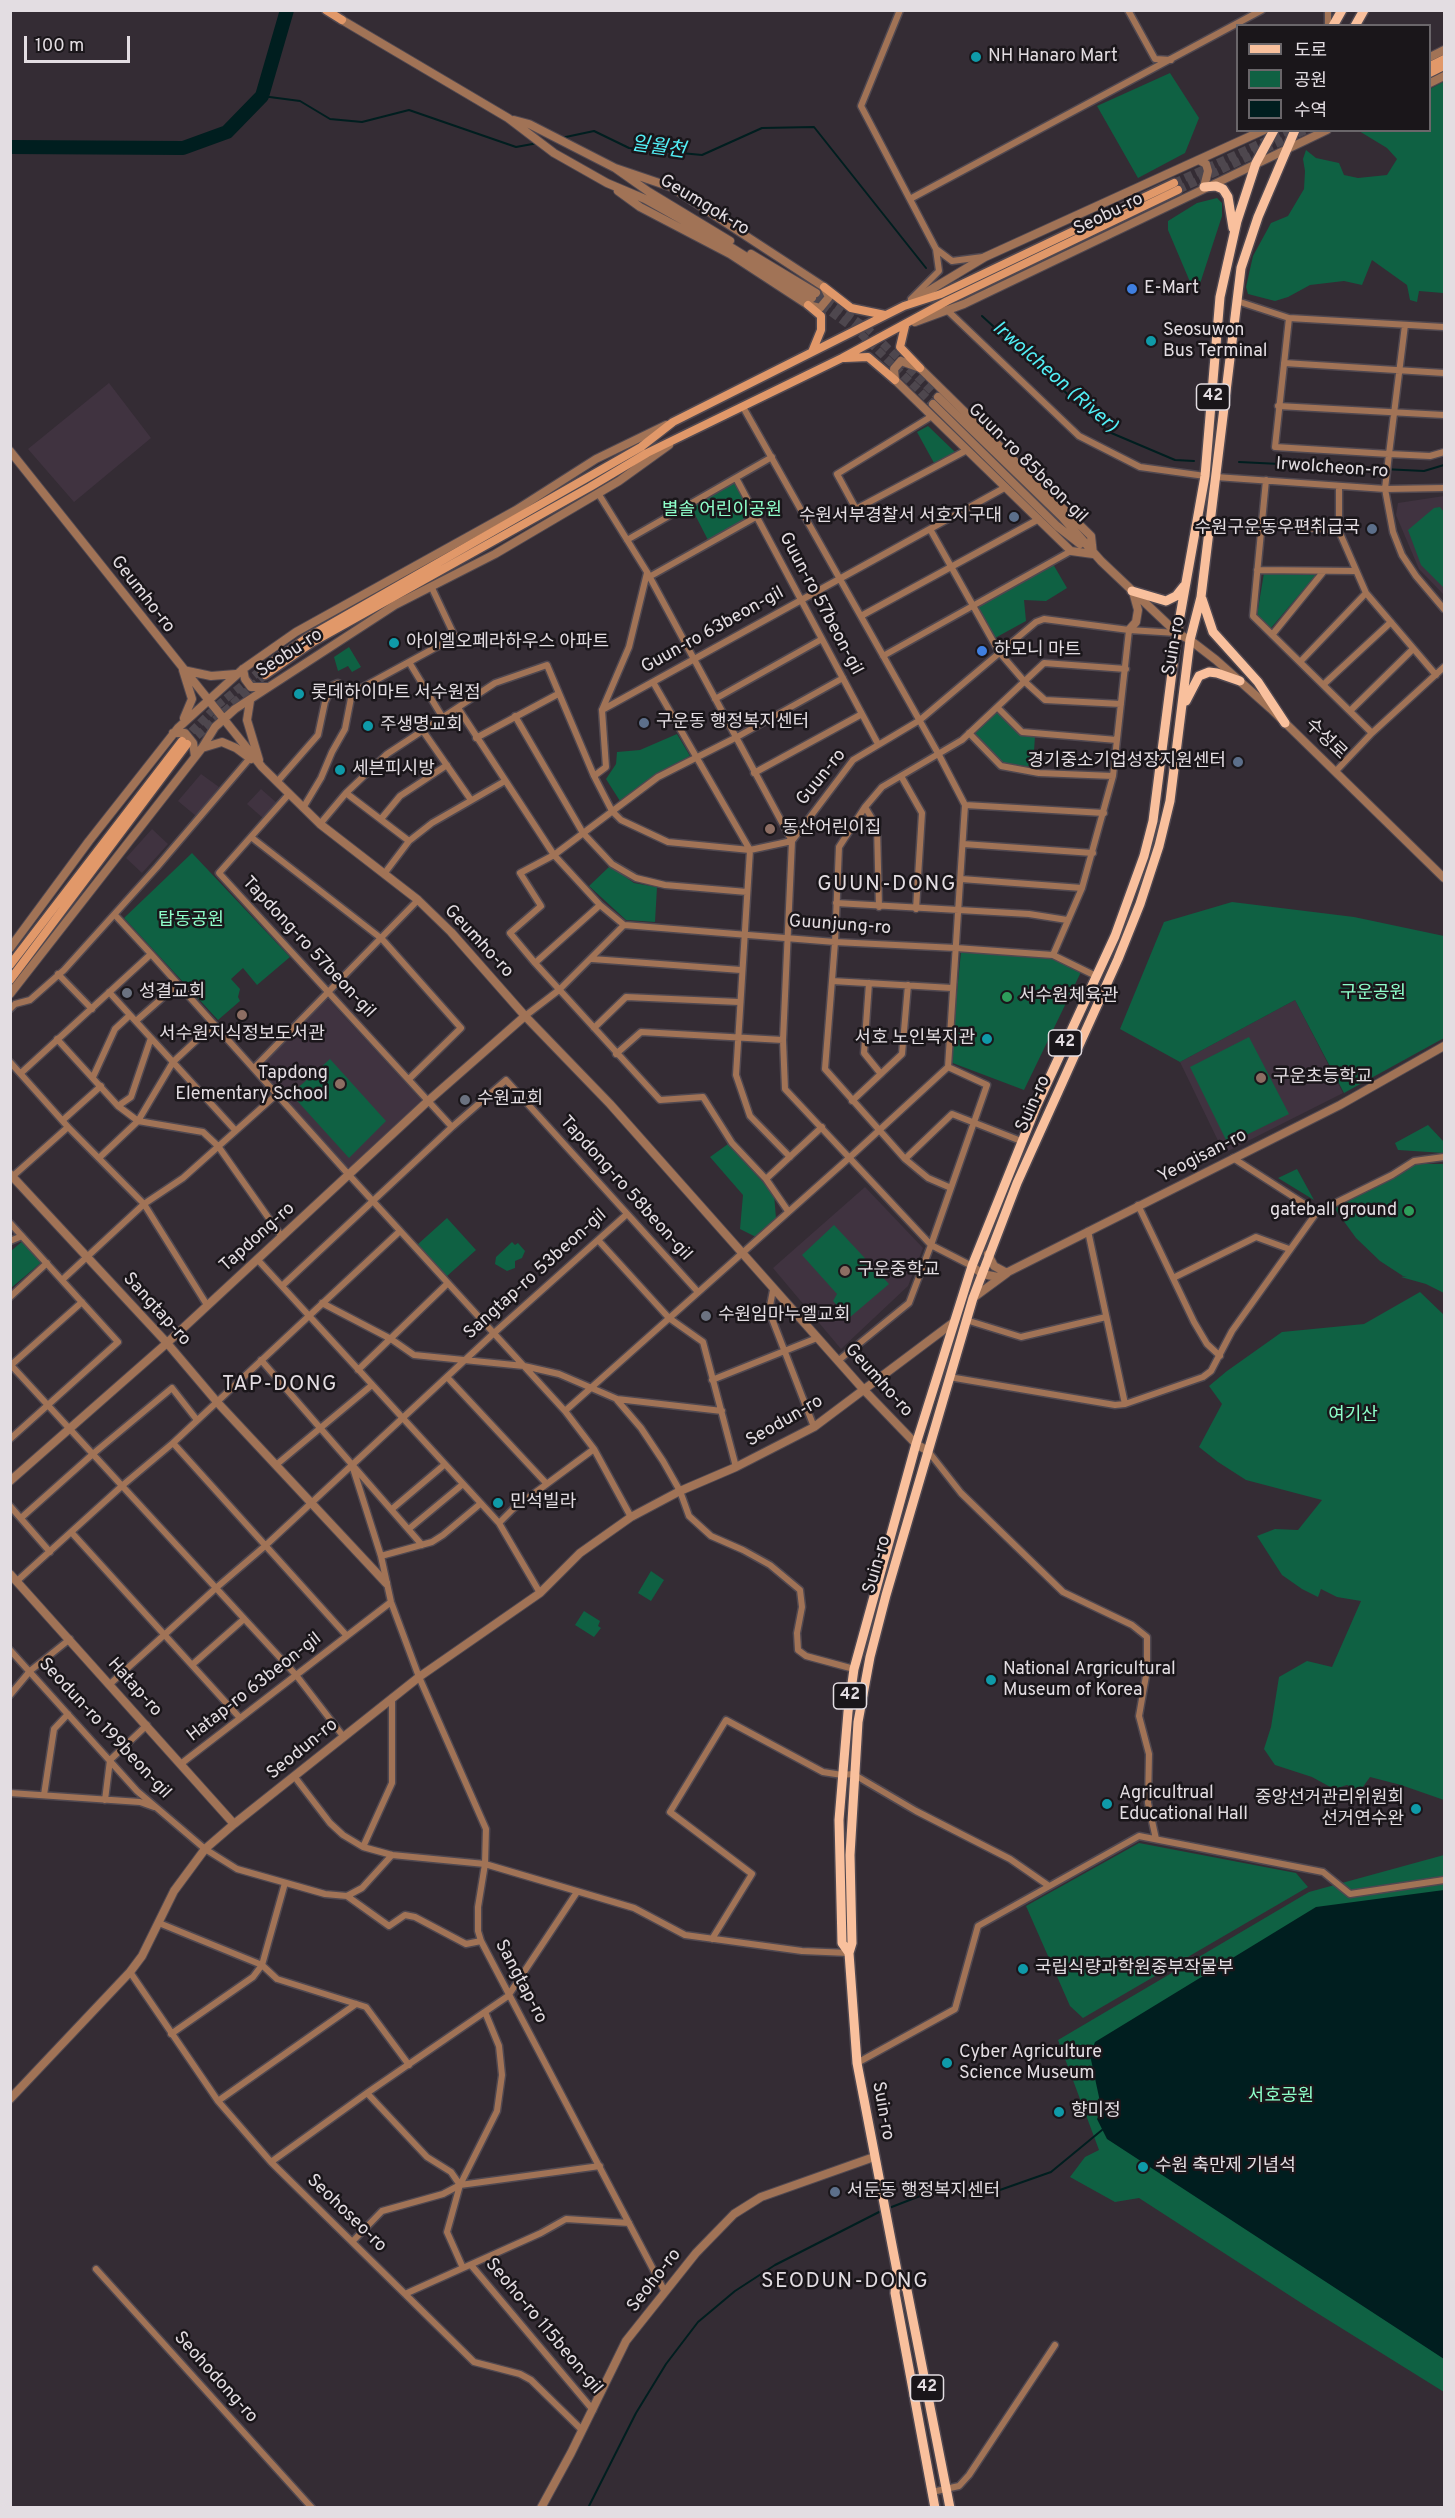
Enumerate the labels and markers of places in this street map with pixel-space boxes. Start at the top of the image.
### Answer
place label: NH Hanaro Mart [988,46,1118,68]
marker: NH Hanaro Mart [969,50,983,64]
place label: E-Mart [1144,278,1199,300]
marker: E-Mart [1125,282,1139,296]
place label: Seosuwon Bus Terminal [1163,320,1267,362]
marker: Seosuwon Bus Terminal [1144,334,1158,348]
place label: 수원서부경찰서 서호지구대 [799,506,1002,528]
marker: 수원서부경찰서 서호지구대 [1007,510,1021,524]
place label: 수원구운동우편취급국 [1194,518,1360,540]
marker: 수원구운동우편취급국 [1365,522,1379,536]
place label: 아이엘오페라하우스 아파트 [406,632,609,654]
marker: 아이엘오페라하우스 아파트 [387,636,401,650]
place label: 하모니 마트 [994,640,1081,662]
marker: 하모니 마트 [975,644,989,658]
place label: 롯데하이마트 서수원점 [311,683,481,705]
marker: 롯데하이마트 서수원점 [292,687,306,701]
place label: 구운동 행정복지센터 [656,712,809,734]
place label: 주생명교회 [380,715,463,737]
marker: 구운동 행정복지센터 [637,716,651,730]
marker: 주생명교회 [361,719,375,733]
place label: 경기중소기업성장지원센터 [1027,751,1226,773]
marker: 경기중소기업성장지원센터 [1231,755,1245,769]
place label: 세븐피시방 [352,759,435,781]
marker: 세븐피시방 [333,763,347,777]
place label: 동산어린이집 [782,818,881,840]
marker: 동산어린이집 [763,822,777,836]
place label: 성결교회 [139,982,205,1004]
marker: 성결교회 [120,986,134,1000]
place label: 서수원체육관 [1019,986,1118,1008]
marker: 서수원체육관 [1000,990,1014,1004]
marker: 서수원지식정보도서관 [235,1008,249,1022]
place label: 서수원지식정보도서관 [159,1024,325,1046]
place label: 서호 노인복지관 [855,1028,975,1050]
marker: 서호 노인복지관 [980,1032,994,1046]
place label: Tapdong Elementary School [175,1063,328,1106]
place label: 구운초등학교 [1273,1067,1372,1089]
marker: 구운초등학교 [1254,1071,1268,1085]
marker: Tapdong Elementary School [333,1077,347,1091]
place label: 수원교회 [477,1089,543,1111]
marker: 수원교회 [458,1093,472,1107]
place label: gateball ground [1270,1200,1397,1222]
marker: gateball ground [1402,1204,1416,1218]
place label: 구운중학교 [857,1260,940,1282]
marker: 구운중학교 [838,1264,852,1278]
place label: 수원임마누엘교회 [718,1305,850,1327]
marker: 수원임마누엘교회 [699,1309,713,1323]
place label: 민석빌라 [510,1492,576,1514]
marker: 민석빌라 [491,1496,505,1510]
place label: National Argricultural Museum of Korea [1003,1659,1176,1702]
marker: National Argricultural Museum of Korea [984,1673,998,1687]
place label: Agricultrual Educational Hall [1119,1783,1248,1826]
place label: 중앙선거관리위원회 선거연수완 [1255,1788,1404,1830]
marker: Agricultrual Educational Hall [1100,1797,1114,1811]
marker: 중앙선거관리위원회 선거연수완 [1409,1802,1423,1816]
place label: 국립식량과학원중부작물부 [1035,1958,1234,1980]
marker: 국립식량과학원중부작물부 [1016,1962,1030,1976]
place label: Cyber Agriculture Science Museum [959,2042,1102,2084]
marker: Cyber Agriculture Science Museum [940,2056,954,2070]
place label: 향미정 [1071,2101,1121,2123]
marker: 향미정 [1052,2105,1066,2119]
place label: 수원 축만제 기념석 [1155,2156,1296,2178]
marker: 수원 축만제 기념석 [1136,2160,1150,2174]
place label: 서둔동 행정복지센터 [847,2181,1000,2203]
marker: 서둔동 행정복지센터 [828,2185,842,2199]

